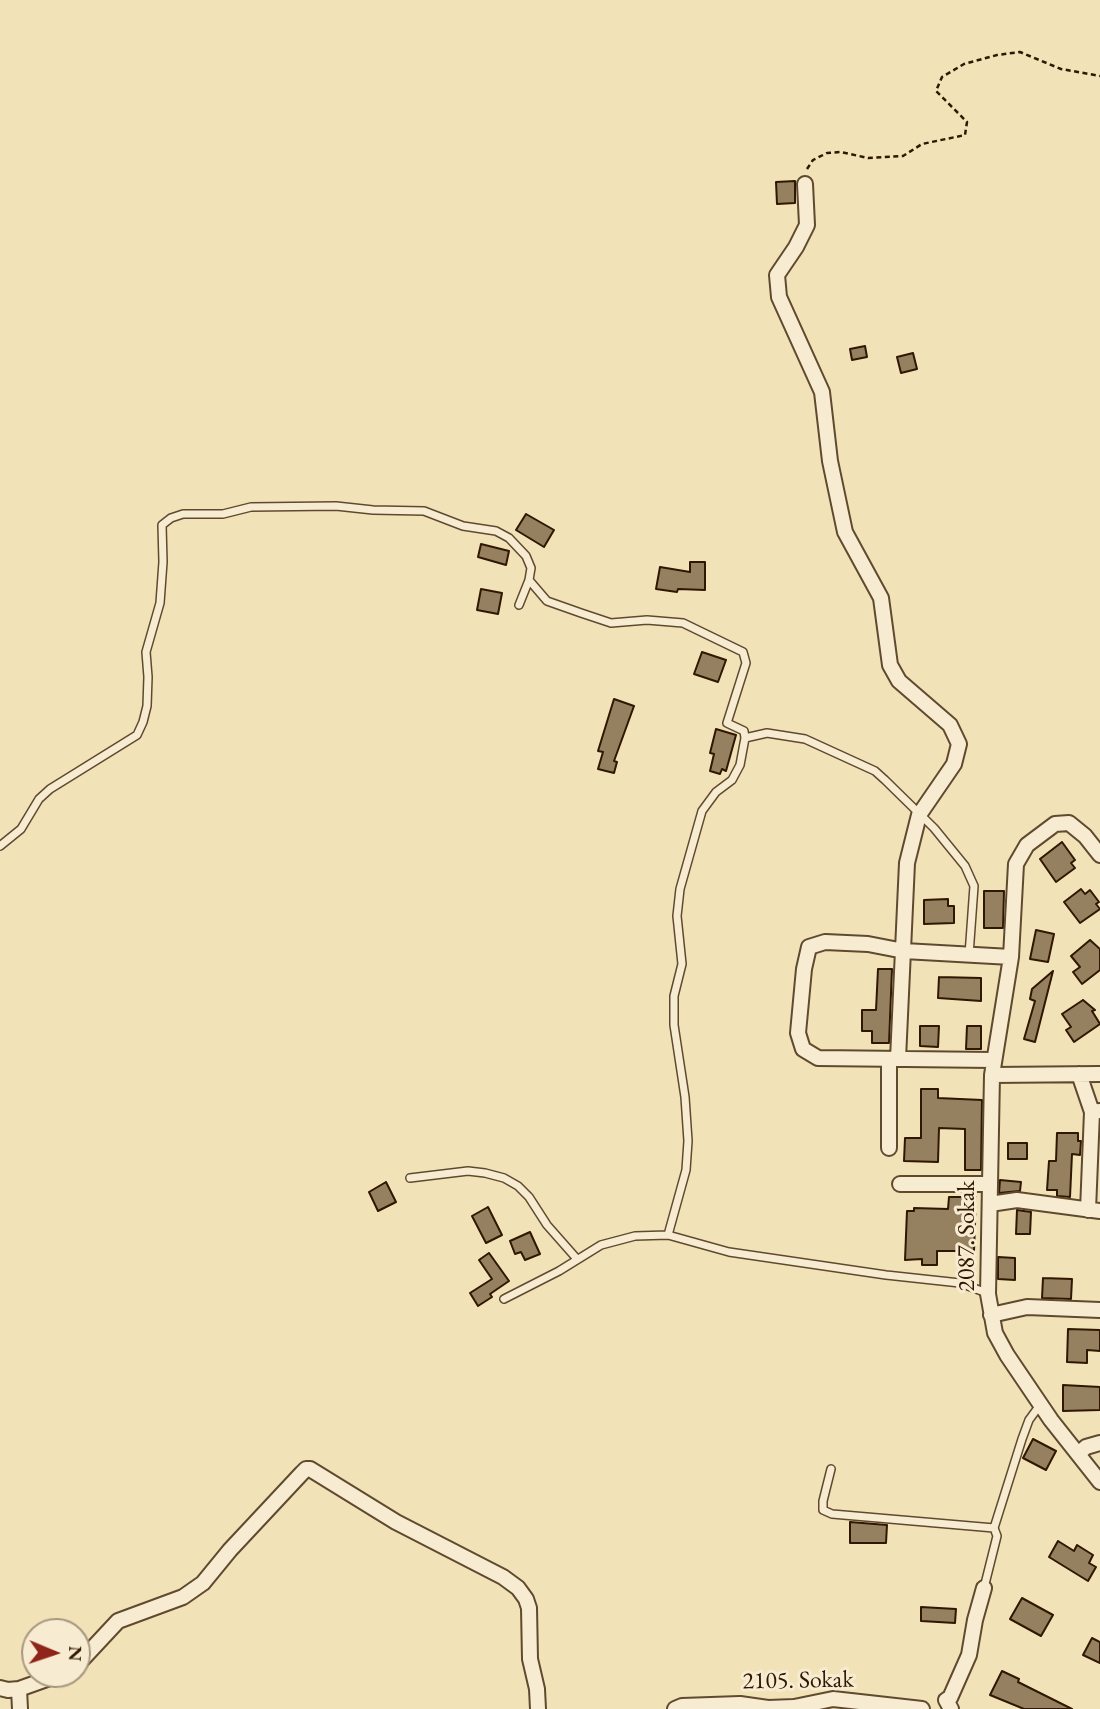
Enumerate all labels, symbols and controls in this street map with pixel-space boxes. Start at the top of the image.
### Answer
street label: 2087. Sokak [953,1180,981,1292]
north arrow [21,1618,91,1688]
text: N [63,1646,88,1662]
street label: 2105. Sokak [742,1666,854,1696]

